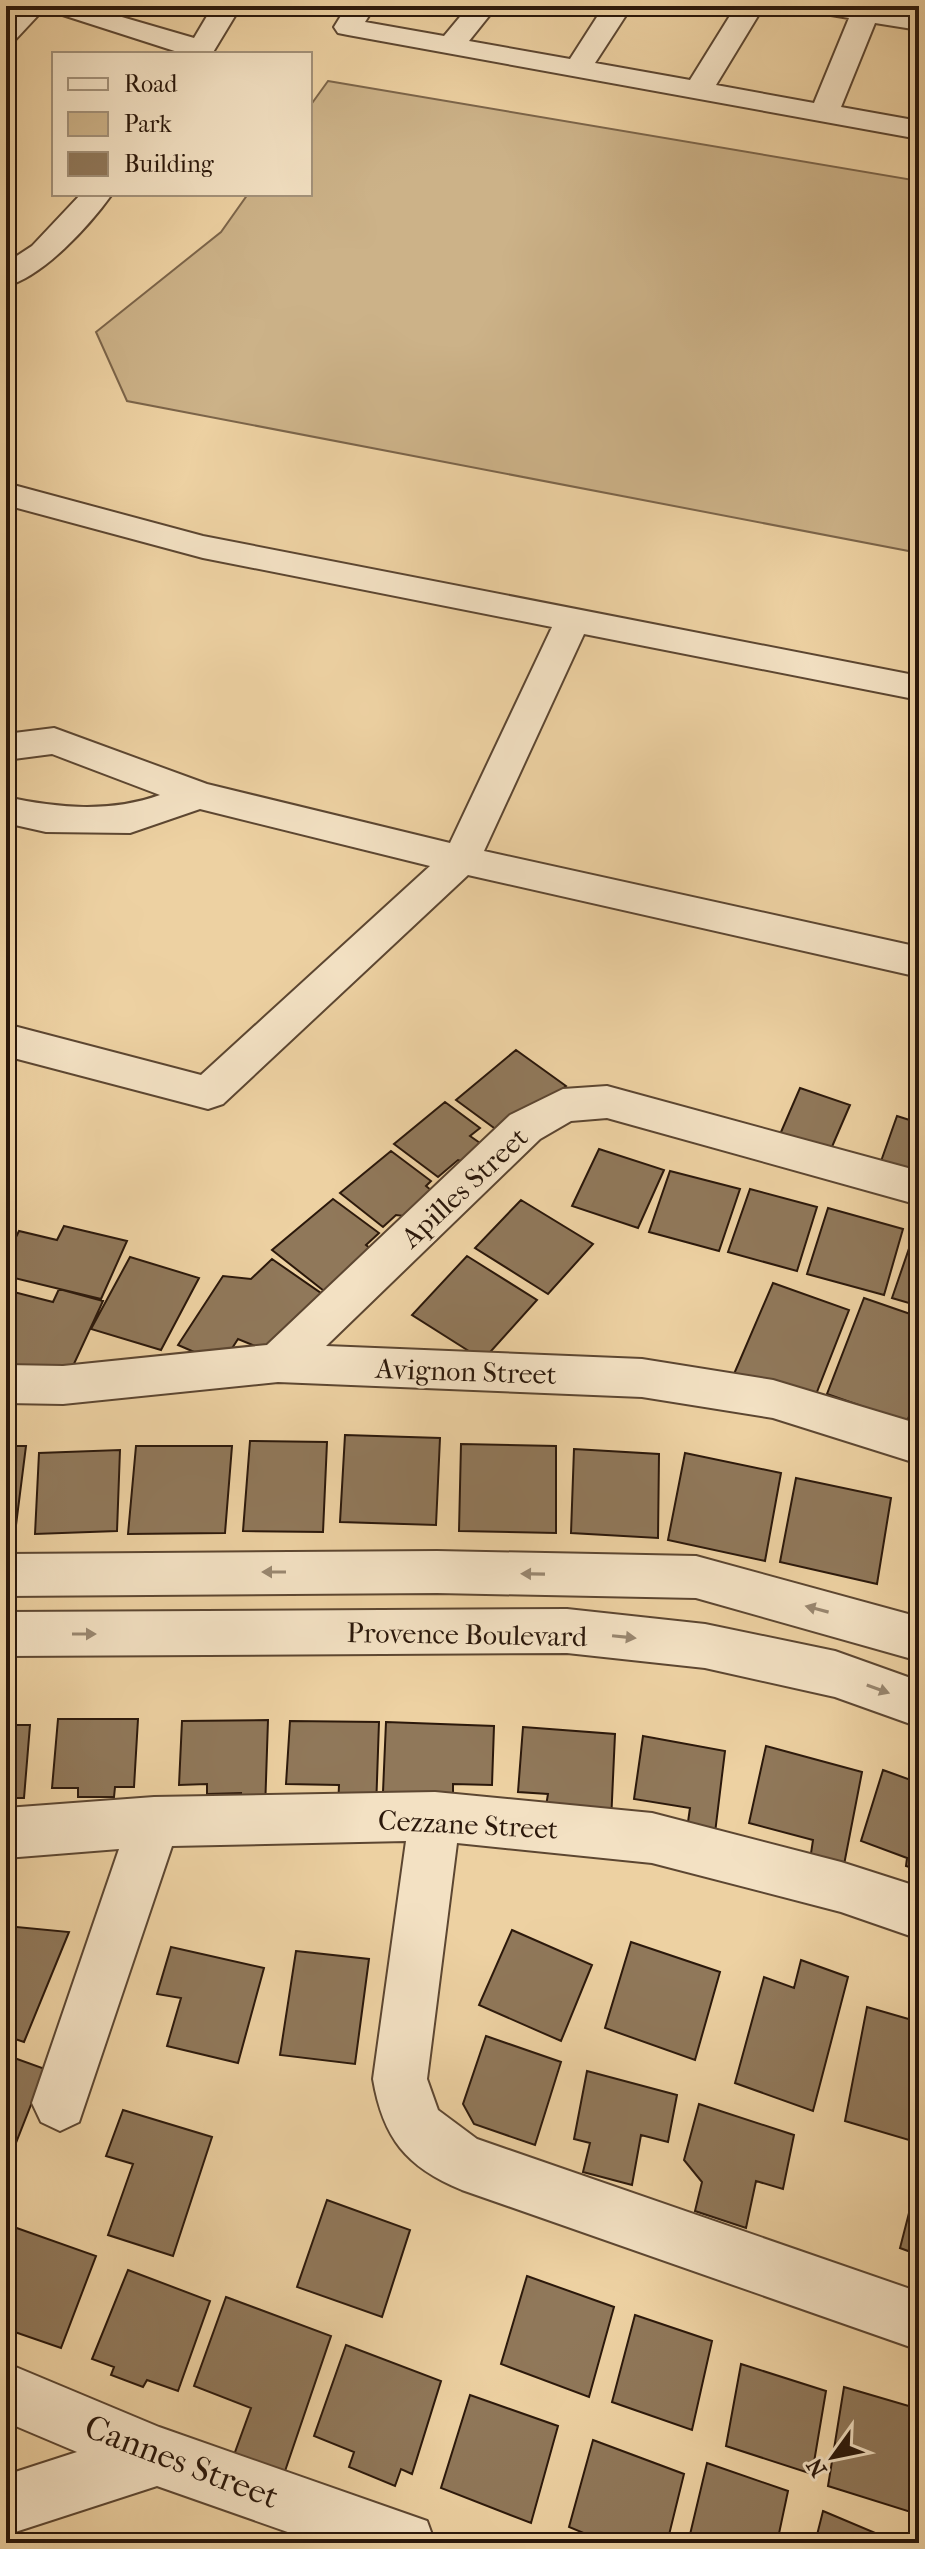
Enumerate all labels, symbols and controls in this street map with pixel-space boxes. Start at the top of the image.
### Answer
legend [52,52,312,196]
text: Road [124,70,178,98]
text: Park [124,110,172,138]
text: Building [124,150,215,178]
street label: Apilles Street [394,1120,534,1255]
street label: Avignon Street [374,1352,557,1391]
one-way arrow [261,1566,286,1578]
one-way arrow [520,1568,545,1580]
one-way arrow [805,1603,830,1615]
street label: Provence Boulevard [346,1616,588,1653]
one-way arrow [72,1628,97,1640]
one-way arrow [612,1631,637,1644]
one-way arrow [866,1684,890,1696]
street label: Cezzane Street [377,1803,559,1846]
street label: Cannes Street [79,2407,284,2517]
north arrow [793,2417,873,2497]
text: N [801,2453,833,2481]

